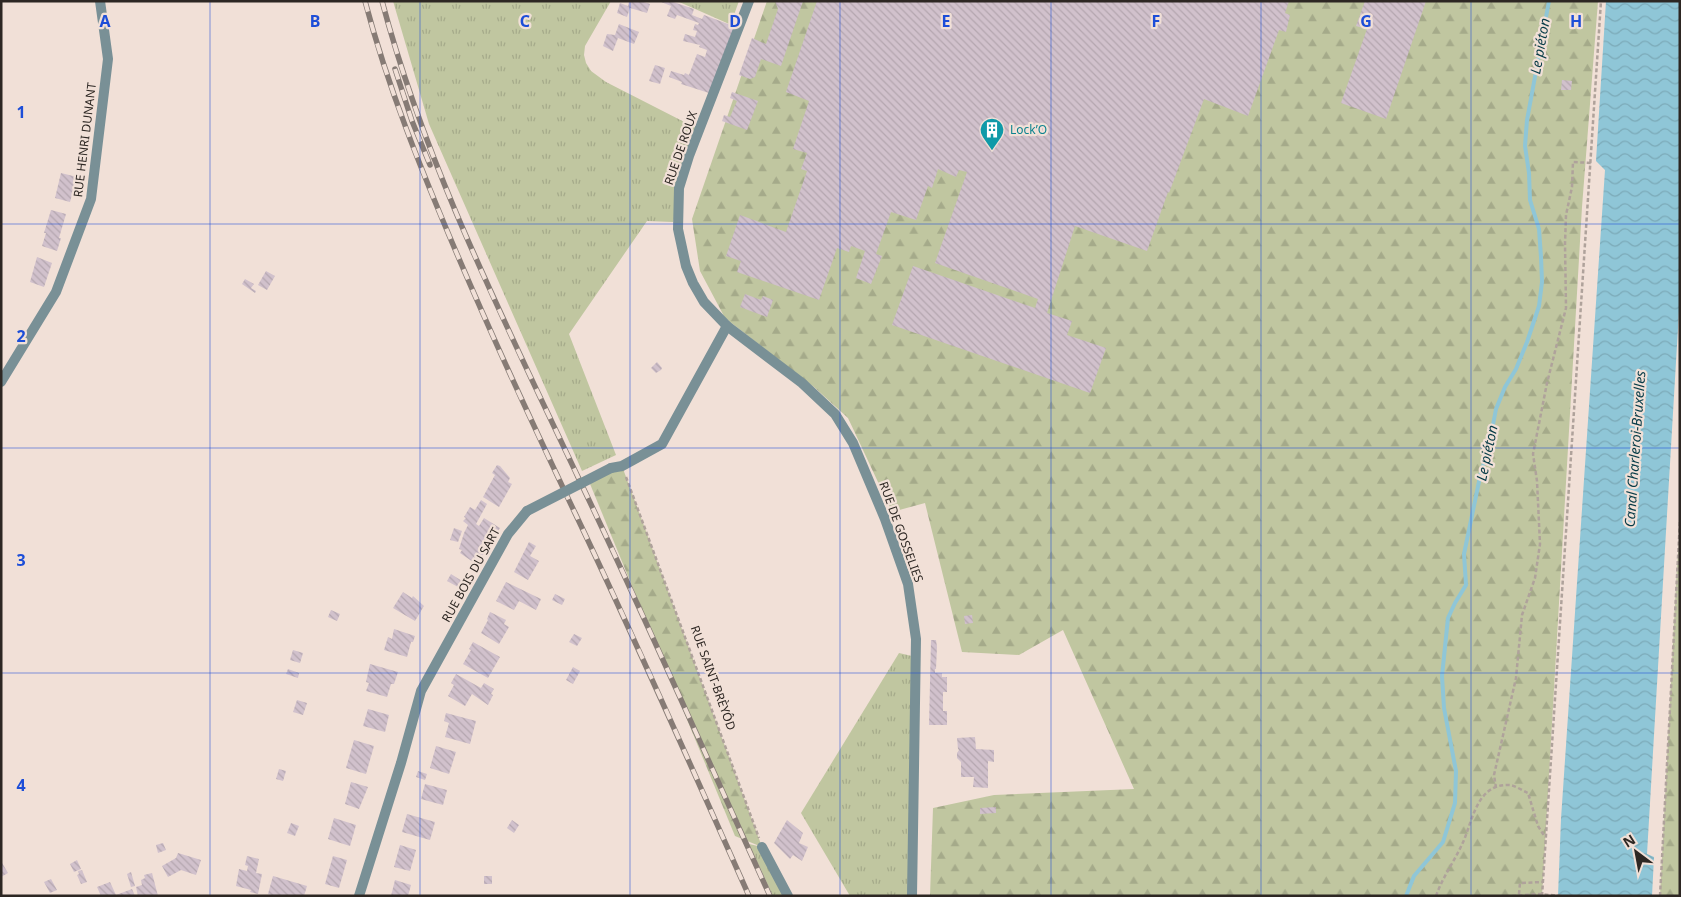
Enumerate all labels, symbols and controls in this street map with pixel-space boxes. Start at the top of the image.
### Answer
text: A [99,10,111,32]
text: B [310,10,320,32]
text: C [520,10,530,32]
text: D [729,10,741,32]
text: E [942,10,951,32]
text: F [1152,10,1160,32]
text: G [1360,10,1372,32]
text: H [1570,10,1582,32]
water label: Le piéton [1525,16,1554,75]
street label: RUE HENRI DUNANT [69,81,100,198]
text: 1 [16,101,26,123]
street label: RUE DE ROUX [660,109,701,187]
building icon: Lock’O [979,117,1005,151]
place label: Lock’O [1010,121,1047,138]
text: 2 [16,325,26,347]
water label: Canal Charleroi-Bruxelles [1620,370,1649,528]
water label: Le piéton [1471,423,1502,483]
street label: RUE DE GOSSELIES [875,479,928,585]
street label: RUE BOIS DU SART [437,524,504,625]
text: 3 [16,549,26,571]
street label: RUE SAINT-BRÈYÔD [687,623,740,733]
text: 4 [16,774,26,796]
north arrow [1611,827,1661,877]
text: N [1619,829,1639,852]

